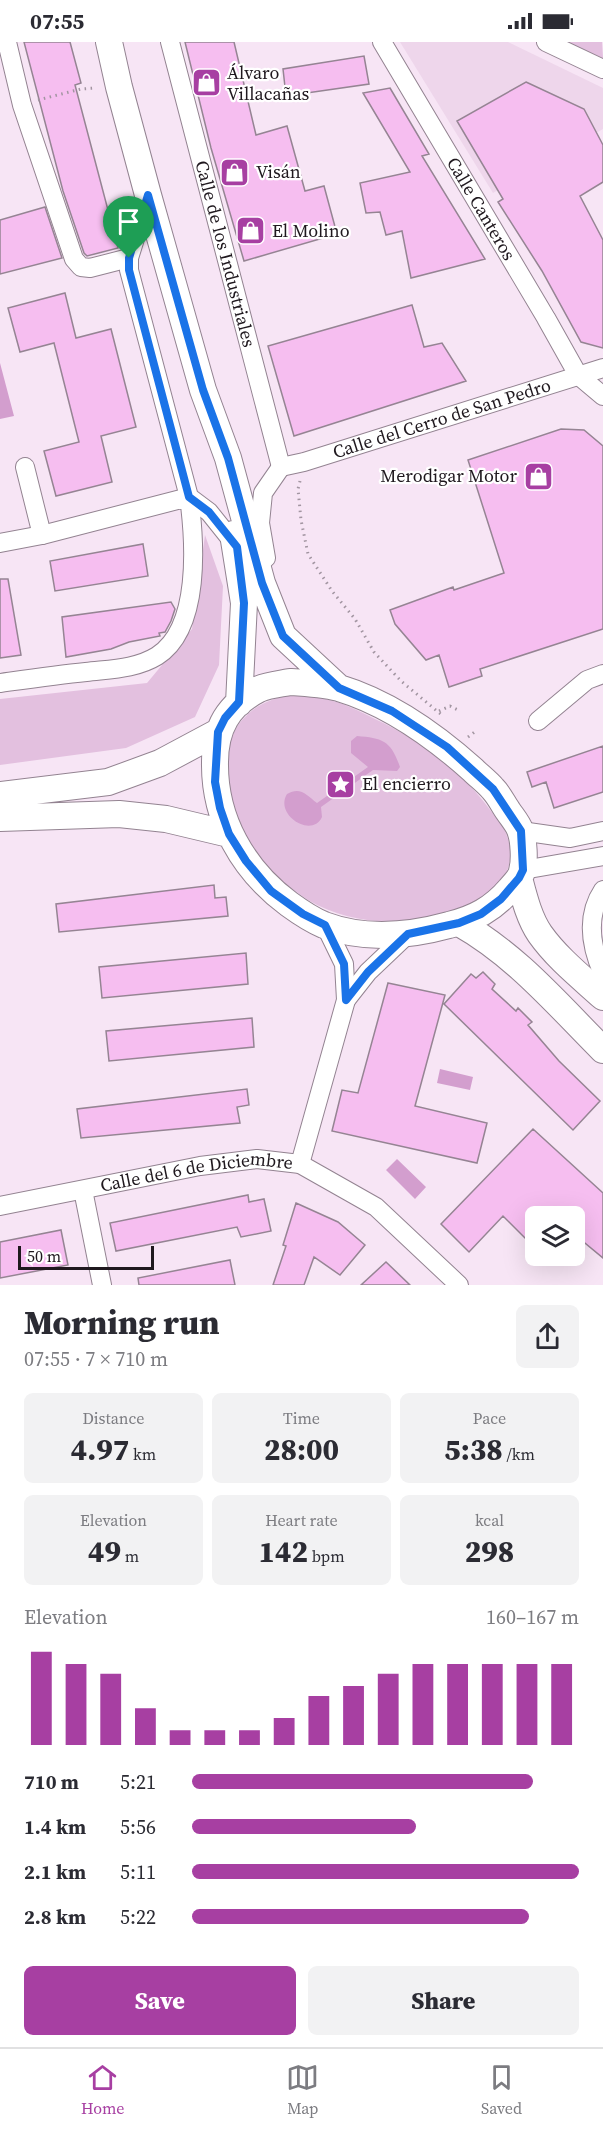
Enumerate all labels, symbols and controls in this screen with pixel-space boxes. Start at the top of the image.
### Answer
text: 07:55 [30,6,84,36]
place label: Álvaro Villacañas [227,60,310,106]
shop icon: Álvaro Villacañas [190,67,222,99]
street label: Calle Canteros [441,152,522,265]
shop icon: Visán [219,156,251,188]
street label: Calle de los Industriales [189,158,262,350]
place label: Visán [256,159,301,184]
pin [103,196,154,258]
icon: arrive [112,205,145,238]
shop icon: El Molino [235,215,267,247]
place label: El Molino [272,218,350,243]
street label: Calle del Cerro de San Pedro [330,372,554,464]
shop icon: Merodigar Motor [522,460,554,492]
place label: Merodigar Motor [380,463,517,488]
place icon: El encierro [325,768,357,800]
place label: El encierro [362,771,451,796]
street label: Calle del 6 de Diciembre [98,1145,294,1198]
map controls [525,1206,585,1266]
button: layers [525,1206,585,1266]
scale bar [18,1243,154,1270]
text: 50 m [27,1245,61,1267]
text: Morning run [24,1300,220,1345]
button: share [516,1305,579,1368]
text: 07:55 · 7 × 710 m [24,1345,168,1373]
text: Distance [82,1407,145,1429]
text: Time [283,1407,320,1429]
text: Pace [473,1407,506,1429]
text: 4.97 [71,1429,129,1470]
text: 28:00 [264,1429,339,1470]
text: 5:38 [444,1429,503,1470]
text: km [129,1443,156,1465]
text: /km [503,1443,535,1465]
text: Elevation [80,1509,147,1531]
text: Heart rate [265,1509,338,1531]
text: kcal [475,1509,504,1531]
text: 49 [88,1531,121,1572]
text: 142 [258,1531,308,1572]
text: 298 [465,1531,514,1572]
text: m [121,1545,139,1567]
text: bpm [308,1545,345,1567]
text: Elevation [24,1603,108,1631]
text: 160–167 m [486,1603,579,1631]
text: 710 m [24,1768,79,1796]
text: 5:21 [120,1768,156,1796]
text: 1.4 km [24,1813,86,1841]
text: 5:56 [120,1813,156,1841]
text: 2.1 km [24,1858,86,1886]
text: 5:11 [120,1858,156,1886]
text: 2.8 km [24,1903,86,1931]
text: 5:22 [120,1903,156,1931]
button: Save [24,1966,296,2035]
button: Share [308,1966,579,2035]
tab: Home [81,2061,125,2119]
tab: Map [286,2061,319,2119]
tab: Saved [481,2061,522,2119]

